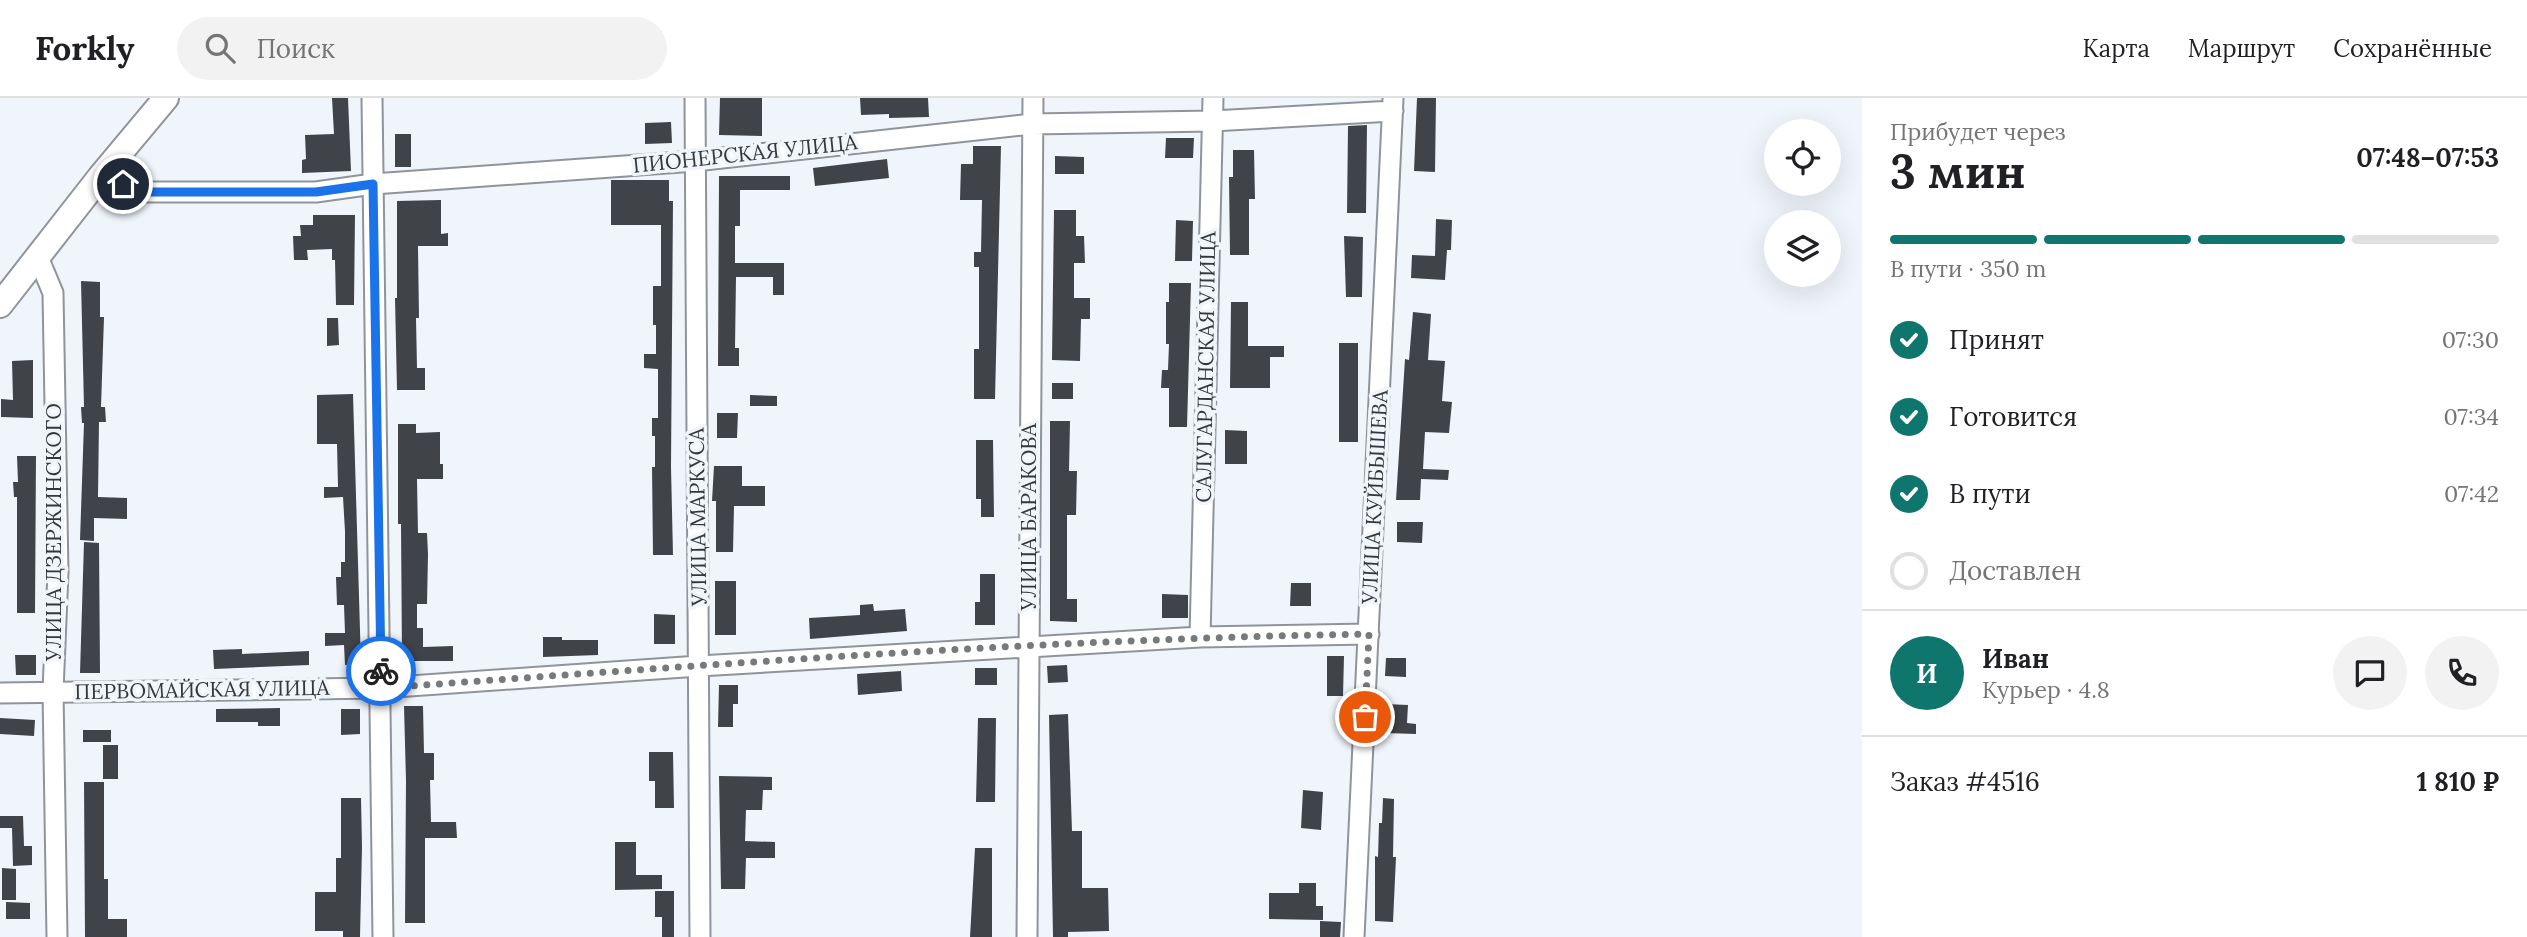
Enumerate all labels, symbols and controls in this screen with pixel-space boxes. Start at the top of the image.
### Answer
search box [177,17,667,80]
text: Forkly [35,27,135,69]
icon: search [201,29,239,67]
text: Поиск [257,32,335,65]
text: Карта [2082,33,2150,64]
text: Маршрут [2188,33,2295,64]
text: Сохранённые [2333,33,2492,64]
text: Прибудет через [1890,117,2066,146]
map controls [1764,119,1841,287]
button: locate [1764,119,1841,196]
street label: ПИОНЕРСКАЯ УЛИЦА [631,128,860,179]
text: 07:48–07:53 [2356,141,2499,174]
text: 3 мин [1890,142,2026,201]
pin [93,154,153,214]
icon: home [104,165,142,203]
button: layers [1764,210,1841,287]
street label: САЛУГАРДАНСКАЯ УЛИЦА [1190,230,1221,503]
text: В пути · 350 m [1890,254,2046,283]
icon: check [1890,321,1928,359]
text: Принят [1949,323,2044,356]
text: 07:30 [2442,325,2499,354]
street label: УЛИЦА КУЙБЫШЕВА [1355,388,1394,606]
icon: check [1890,398,1928,436]
text: Готовится [1949,400,2077,433]
text: 07:34 [2444,402,2499,431]
street label: УЛИЦА ДЗЕРЖИНСКОГО [40,403,67,662]
street label: УЛИЦА БАРАКОВА [1015,423,1042,612]
street label: УЛИЦА МАРКУСА [682,427,713,607]
icon: check [1890,475,1928,513]
text: В пути [1949,477,2031,510]
text: 07:42 [2444,479,2499,508]
text: Доставлен [1949,554,2082,587]
courier [346,636,416,706]
button: chat [2333,636,2407,710]
button: phone [2425,636,2499,710]
text: Иван [1982,642,2049,675]
icon: bike [362,652,400,690]
text: И [1916,657,1938,690]
street label: ПЕРВОМАЙСКАЯ УЛИЦА [74,674,331,705]
text: Курьер · 4.8 [1982,675,2110,704]
pin [1335,687,1395,747]
icon: bag [1346,698,1384,736]
text: Заказ #4516 [1890,765,2040,798]
text: 1 810 ₽ [2417,765,2499,798]

